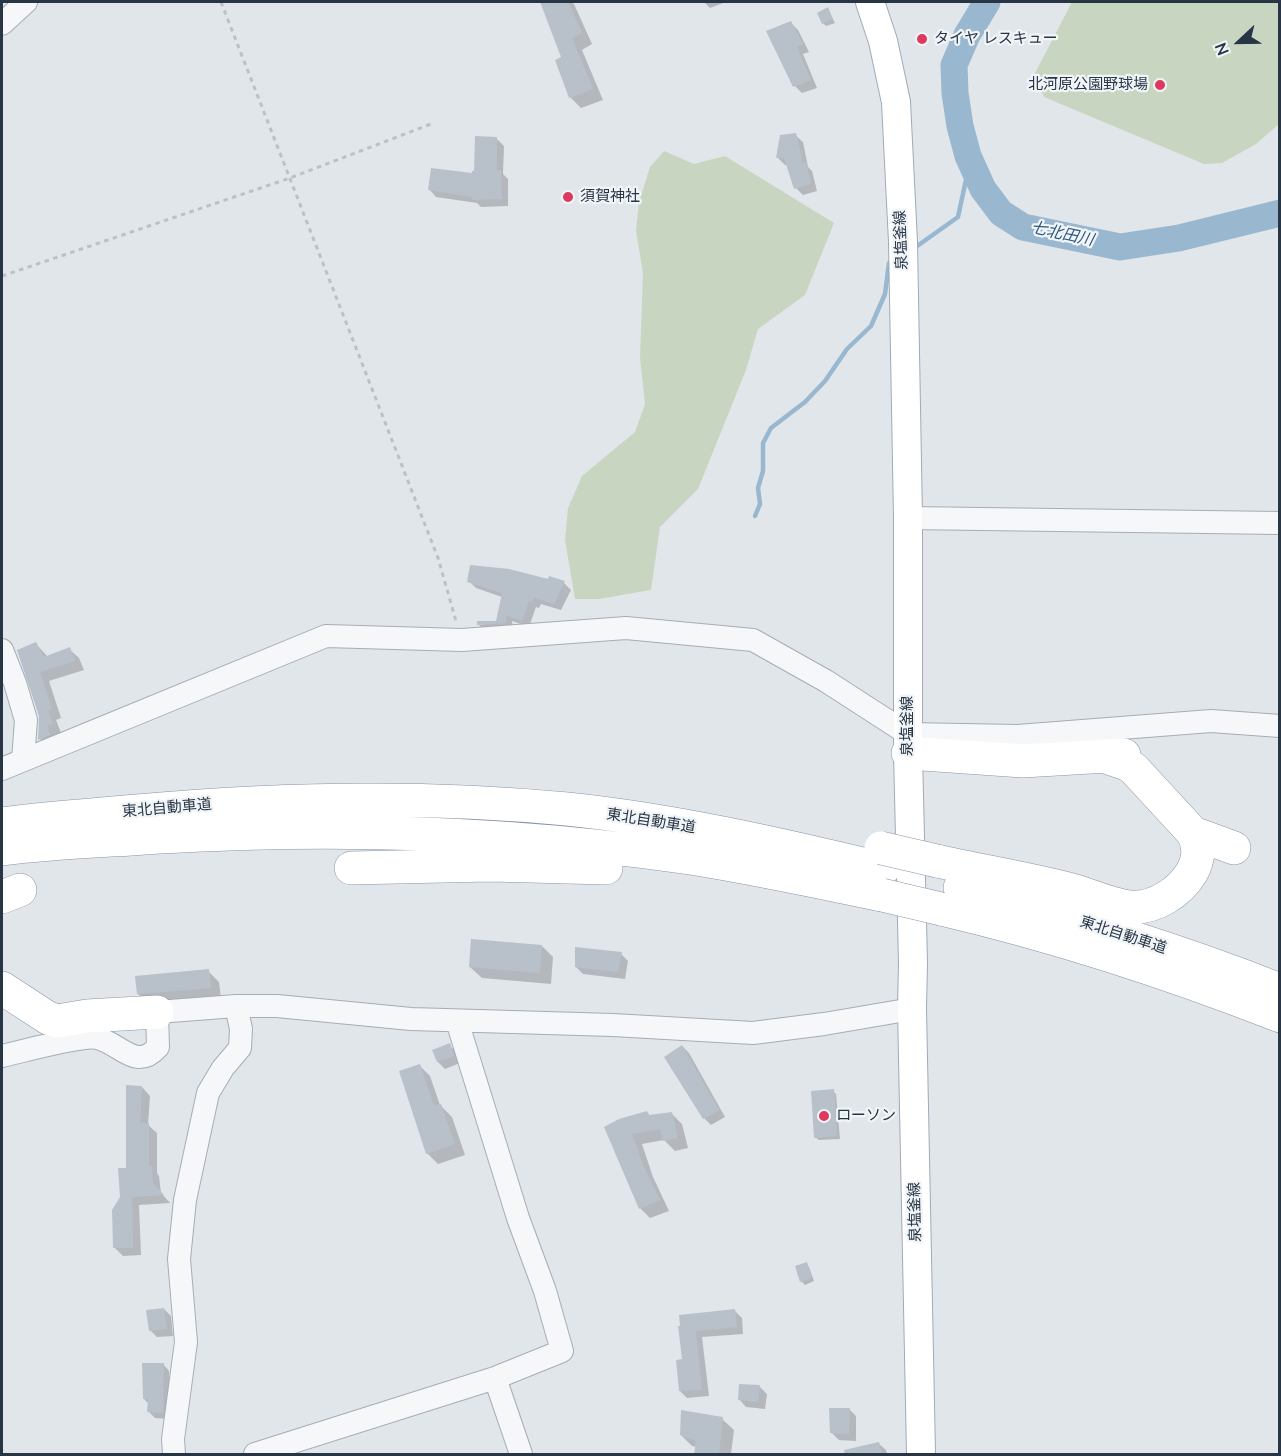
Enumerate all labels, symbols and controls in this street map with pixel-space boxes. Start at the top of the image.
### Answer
north arrow [1209,12,1269,72]
place label: タイヤ レスキュー [934,30,1058,48]
marker: タイヤ レスキュー [915,32,929,46]
text: N [1210,39,1235,58]
place label: 北河原公園野球場 [1028,76,1148,94]
marker: 北河原公園野球場 [1153,78,1167,92]
place label: 須賀神社 [580,188,640,206]
marker: 須賀神社 [561,190,575,204]
street label: 泉塩釜線 [892,210,912,270]
water label: 七北田川 [1029,219,1095,251]
street label: 泉塩釜線 [899,696,917,756]
street label: 東北自動車道 [121,796,213,822]
street label: 東北自動車道 [605,806,697,838]
street label: 東北自動車道 [1077,914,1169,958]
place label: ローソン [836,1107,896,1125]
marker: ローソン [817,1109,831,1123]
street label: 泉塩釜線 [906,1182,926,1242]

